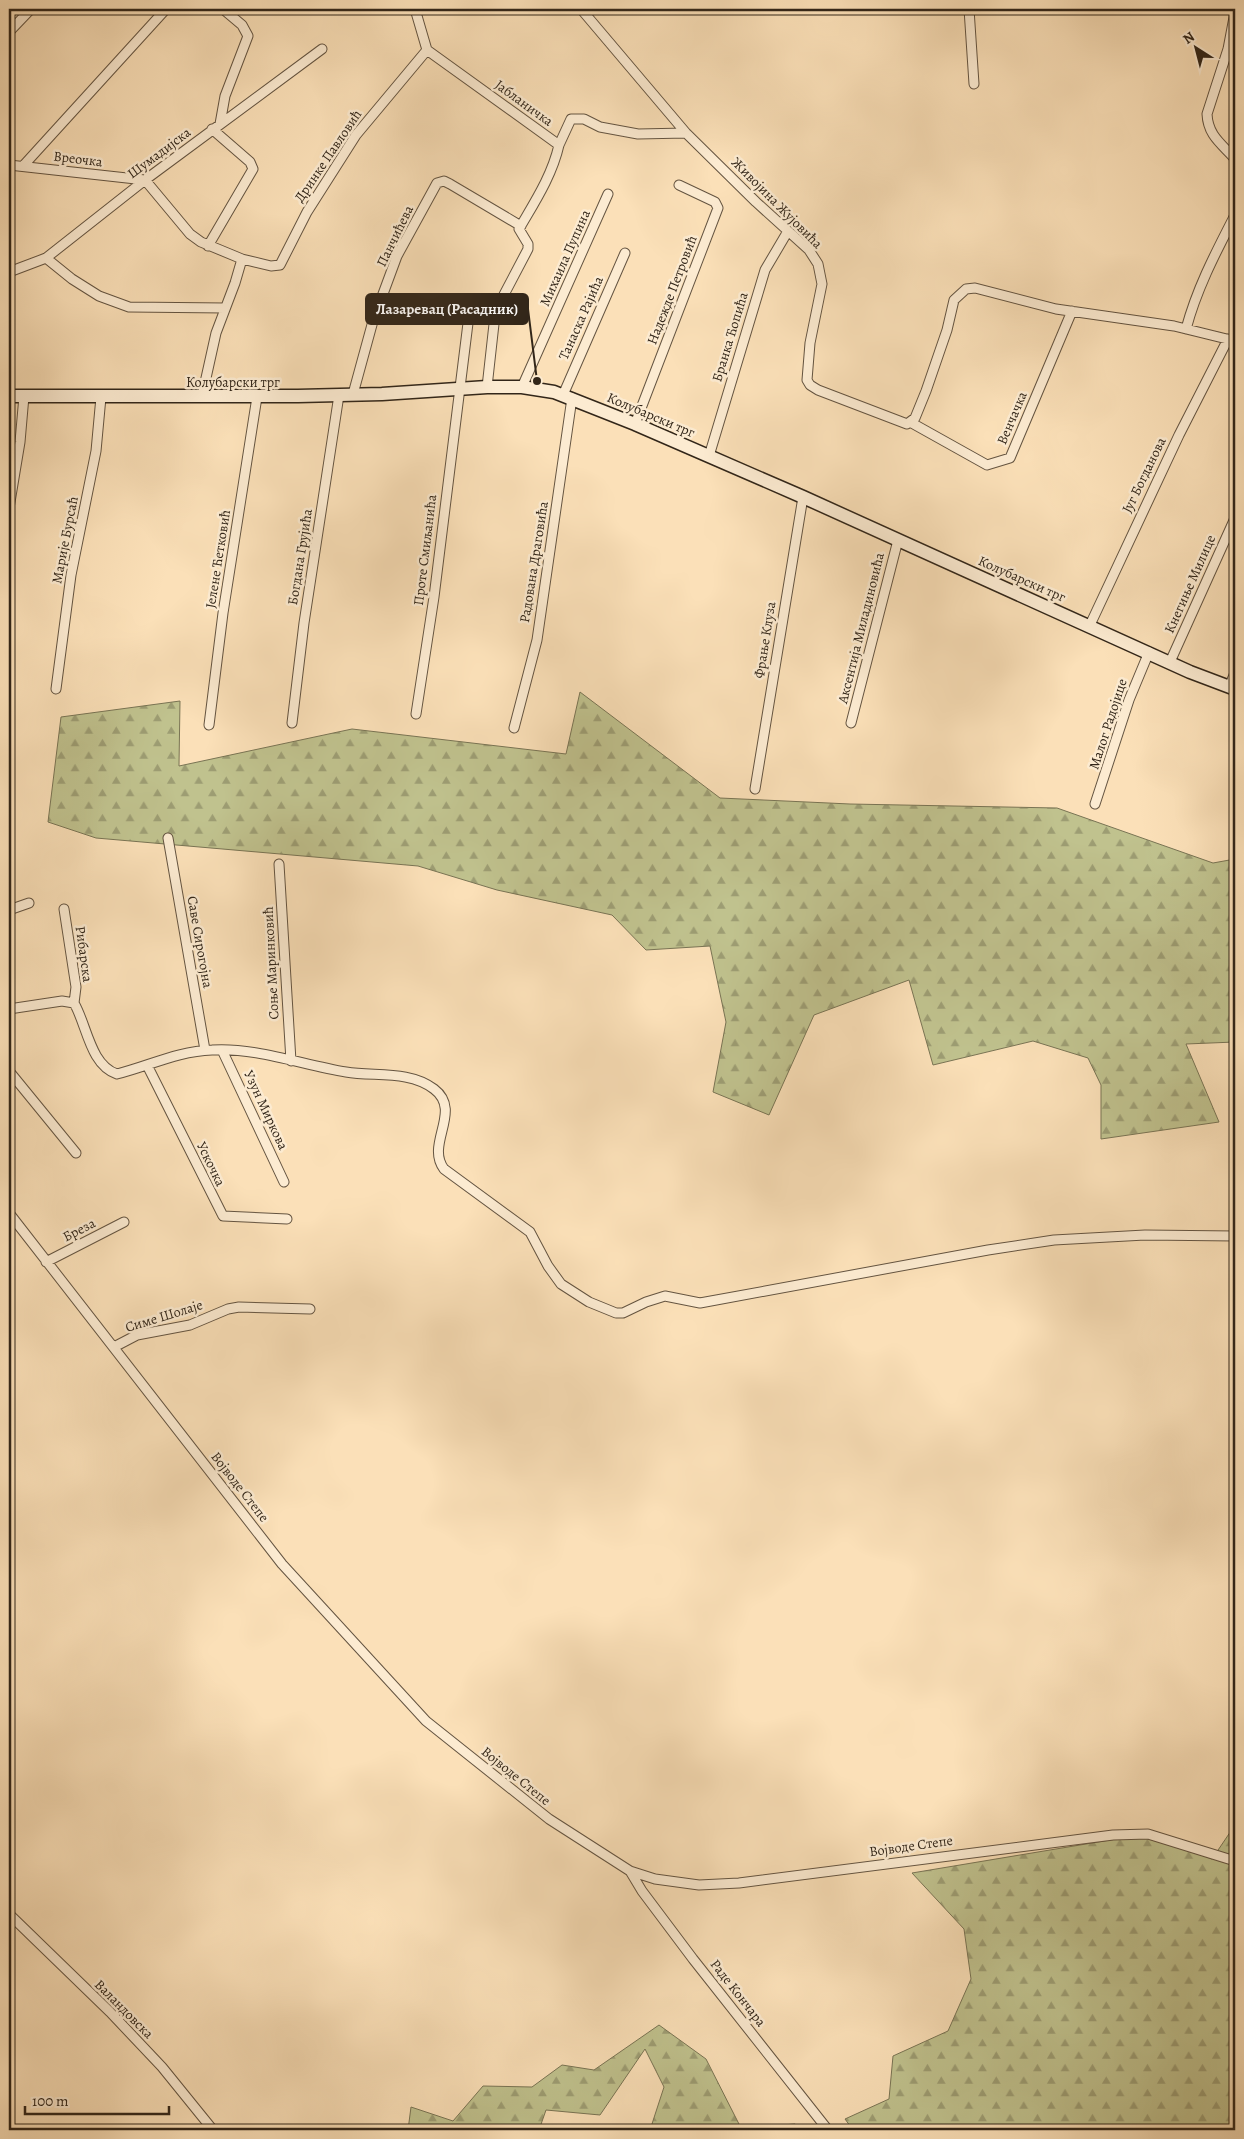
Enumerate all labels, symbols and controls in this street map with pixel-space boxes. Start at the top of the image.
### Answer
north arrow [1172,22,1222,72]
text: N [1179,27,1198,49]
street label: Јабланичка [491,75,557,131]
street label: Дринке Павловић [290,106,366,206]
street label: Шумадијска [123,123,195,183]
street label: Вреочка [52,147,104,171]
street label: Живојина Жујовића [727,153,827,253]
street label: Панчићева [372,202,418,270]
street label: Михаила Пупина [535,206,595,309]
street label: Надежде Петровић [642,232,702,347]
street label: Танаска Рајића [554,273,608,363]
street label: Бранка Ћопића [707,289,753,384]
callout: Лазаревац (Расадник) [366,294,528,324]
text: Лазаревац (Расадник) [376,299,518,319]
street label: Колубарски трг [186,373,280,392]
street label: Колубарски трг [604,388,698,442]
street label: Венчачка [992,388,1032,448]
street label: Југ Богданова [1118,434,1171,516]
street label: Проте Смиљанића [409,493,441,607]
street label: Марије Бурсаћ [47,494,83,585]
street label: Радована Драговића [515,499,553,624]
street label: Богдана Грујића [283,507,317,607]
street label: Јелене Ћетковић [201,508,235,610]
street label: Кнегиње Милице [1160,532,1220,636]
street label: Аксентија Миладиновића [833,550,889,706]
street label: Колубарски трг [975,551,1069,607]
street label: Фрање Клуза [750,600,781,680]
street label: Малог Радојице [1084,676,1132,772]
street label: Саве Сирогојна [183,894,218,990]
street label: Соње Маринковић [259,905,283,1020]
street label: Рибарска [71,925,97,984]
street label: Узун Миркова [239,1067,293,1153]
street label: Ускочка [192,1139,230,1190]
street label: Бреза [59,1213,99,1246]
street label: Симе Шолаје [123,1295,205,1337]
street label: Војводе Степе [207,1448,273,1526]
street label: Војводе Степе [477,1742,555,1810]
street label: Војводе Степе [868,1831,954,1861]
street label: Раде Кончара [706,1955,771,2031]
street label: Валандовска [90,1975,158,2043]
scale bar [25,2084,169,2116]
text: 100 m [32,2091,69,2111]

